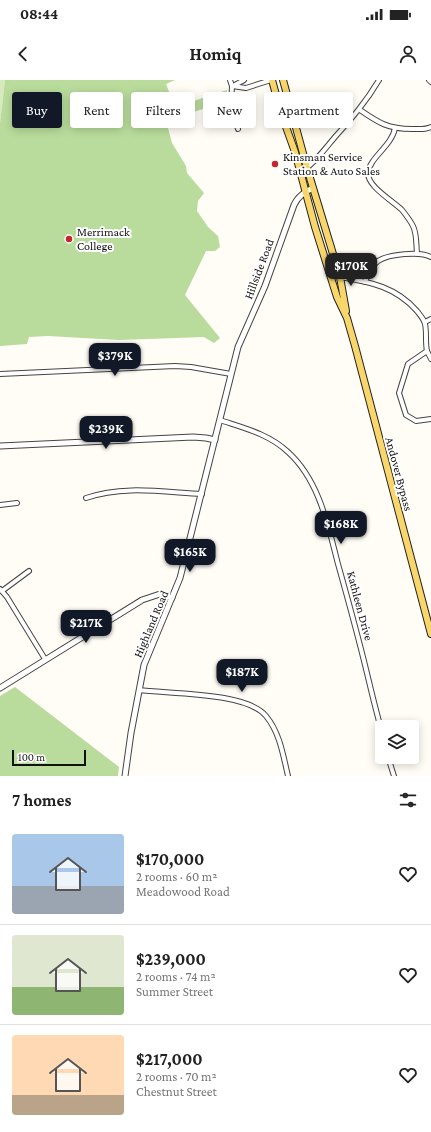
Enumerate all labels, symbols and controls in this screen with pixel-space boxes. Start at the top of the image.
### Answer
text: 08:44 [20,6,58,22]
icon: back [12,43,34,65]
icon: person [397,43,419,65]
text: Homiq [190,44,241,64]
chip: Buy [12,92,62,128]
chip: Rent [70,92,123,128]
chip: Filters [131,92,195,128]
chip: New [203,92,256,128]
chip: Apartment [264,92,353,128]
place label: Kinsman Service Station & Auto Sales [283,150,380,178]
marker: Kinsman Service Station & Auto Sales [270,159,280,169]
place label: Merrimack College [77,225,130,253]
marker: Merrimack College [64,234,74,244]
street label: Hillside Road [241,236,277,301]
pin: $170K [323,253,379,287]
text: $170K [334,258,368,273]
pin: $379K [87,343,143,377]
text: $379K [98,348,132,363]
pin: $239K [78,416,134,450]
text: $239K [89,421,123,436]
street label: Andover Bypass [382,435,416,513]
pin: $168K [313,511,369,545]
text: $168K [324,516,358,531]
pin: $165K [162,539,218,573]
text: $165K [174,544,206,559]
street label: Kathleen Drive [344,570,376,642]
street label: Highland Road [131,588,172,660]
pin: $217K [58,610,114,644]
text: $217K [70,615,102,630]
pin: $187K [214,659,270,693]
text: $187K [225,664,259,679]
map controls [375,720,419,764]
button: layers [375,720,419,764]
scale bar [12,748,86,767]
text: 100 m [18,751,45,763]
icon: filters [397,789,419,811]
text: 7 homes [12,791,71,810]
icon: home [44,850,92,898]
text: $170,000 [136,850,204,869]
icon: heart [397,863,419,885]
text: 2 rooms · 60 m² [136,869,217,884]
text: Meadowood Road [136,884,230,899]
text: $239,000 [136,950,206,969]
icon: home [44,951,92,999]
icon: heart [397,964,419,986]
text: 2 rooms · 74 m² [136,969,216,984]
text: Summer Street [136,984,213,999]
text: $217,000 [136,1050,203,1069]
icon: home [44,1051,92,1099]
icon: heart [397,1064,419,1086]
text: 2 rooms · 70 m² [136,1069,217,1084]
text: Chestnut Street [136,1084,217,1099]

